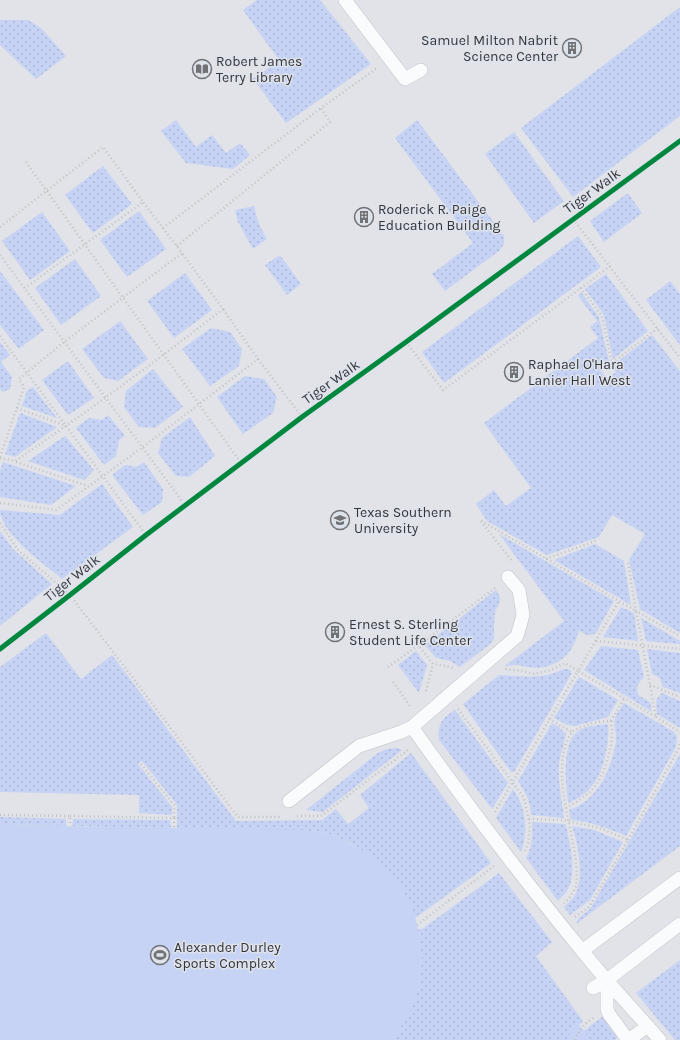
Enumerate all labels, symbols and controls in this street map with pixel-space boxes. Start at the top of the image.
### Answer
place label: Samuel Milton Nabrit Science Center [421,32,559,65]
building icon: Samuel Milton Nabrit Science Center [561,37,583,59]
place label: Robert James Terry Library [216,53,302,86]
library icon: Robert James Terry Library [191,58,213,80]
street label: Tiger Walk [560,165,624,217]
place label: Roderick R. Paige Education Building [378,201,501,234]
building icon: Roderick R. Paige Education Building [353,206,375,228]
street label: Tiger Walk [299,356,363,408]
place label: Raphael O'Hara Lanier Hall West [528,356,631,389]
building icon: Raphael O'Hara Lanier Hall West [503,361,525,383]
place label: Texas Southern University [354,504,452,537]
school or university icon: Texas Southern University [329,509,351,531]
street label: Tiger Walk [41,551,103,605]
place label: Ernest S. Sterling Student Life Center [349,616,472,649]
building icon: Ernest S. Sterling Student Life Center [324,621,346,643]
place label: Alexander Durley Sports Complex [174,939,281,972]
sports icon: Alexander Durley Sports Complex [149,944,171,966]

